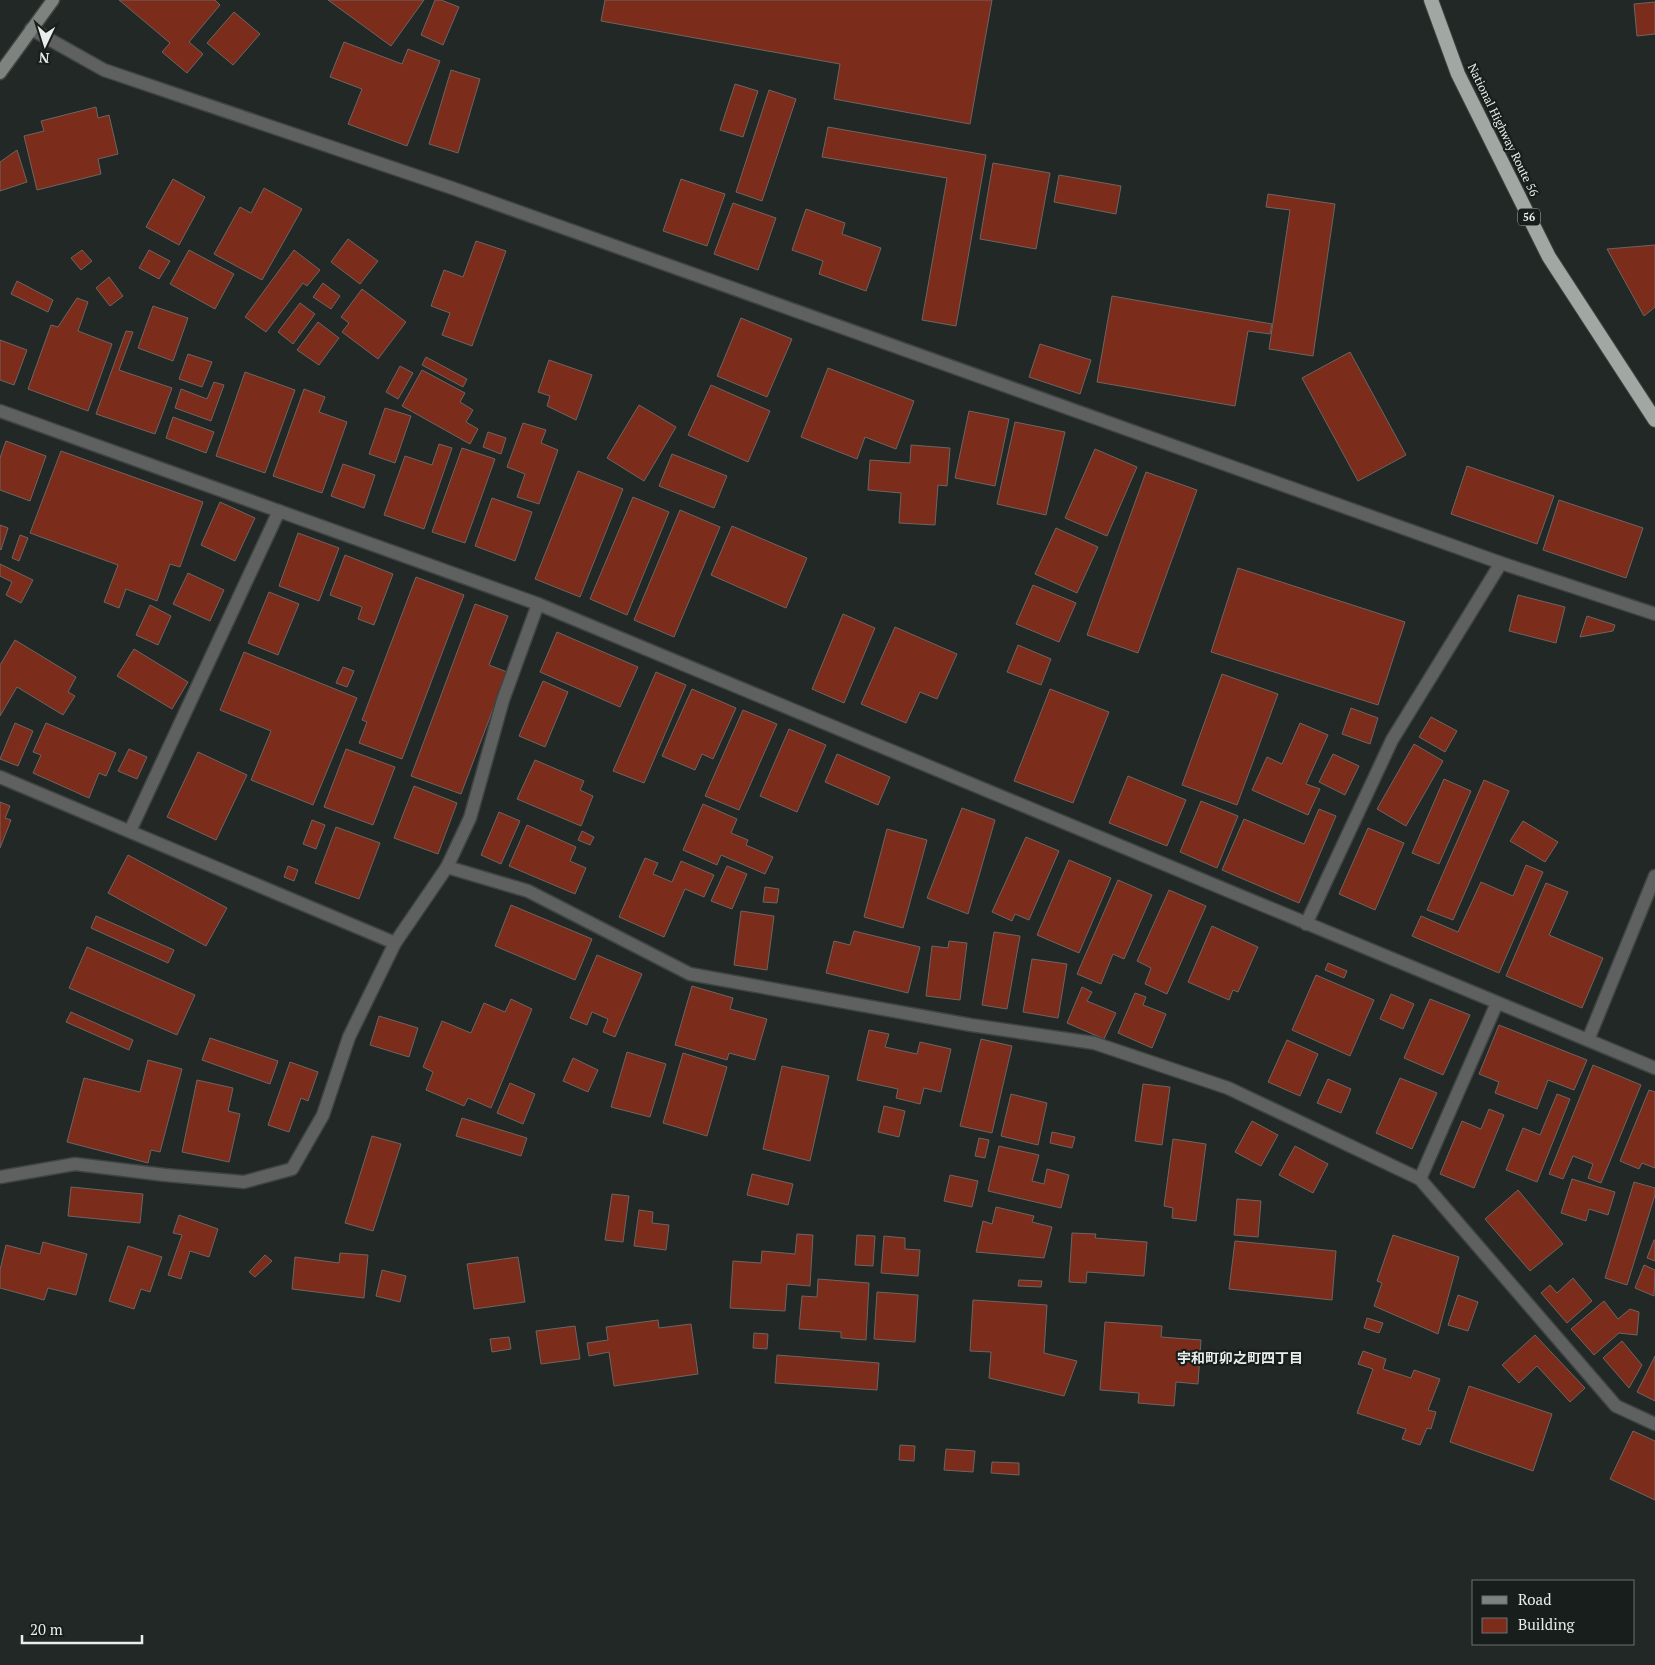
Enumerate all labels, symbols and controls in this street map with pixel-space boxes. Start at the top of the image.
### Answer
north arrow [20,20,70,70]
text: N [38,49,50,68]
street label: National Highway Route 56 [1465,61,1542,199]
road number: 56 [1518,208,1540,226]
district label: 宇和町卯之町四丁目 [1177,1348,1303,1367]
legend [1472,1580,1635,1645]
text: Road [1518,1589,1551,1609]
scale bar [22,1612,142,1644]
text: Building [1518,1614,1576,1634]
text: 20 m [30,1619,63,1639]

